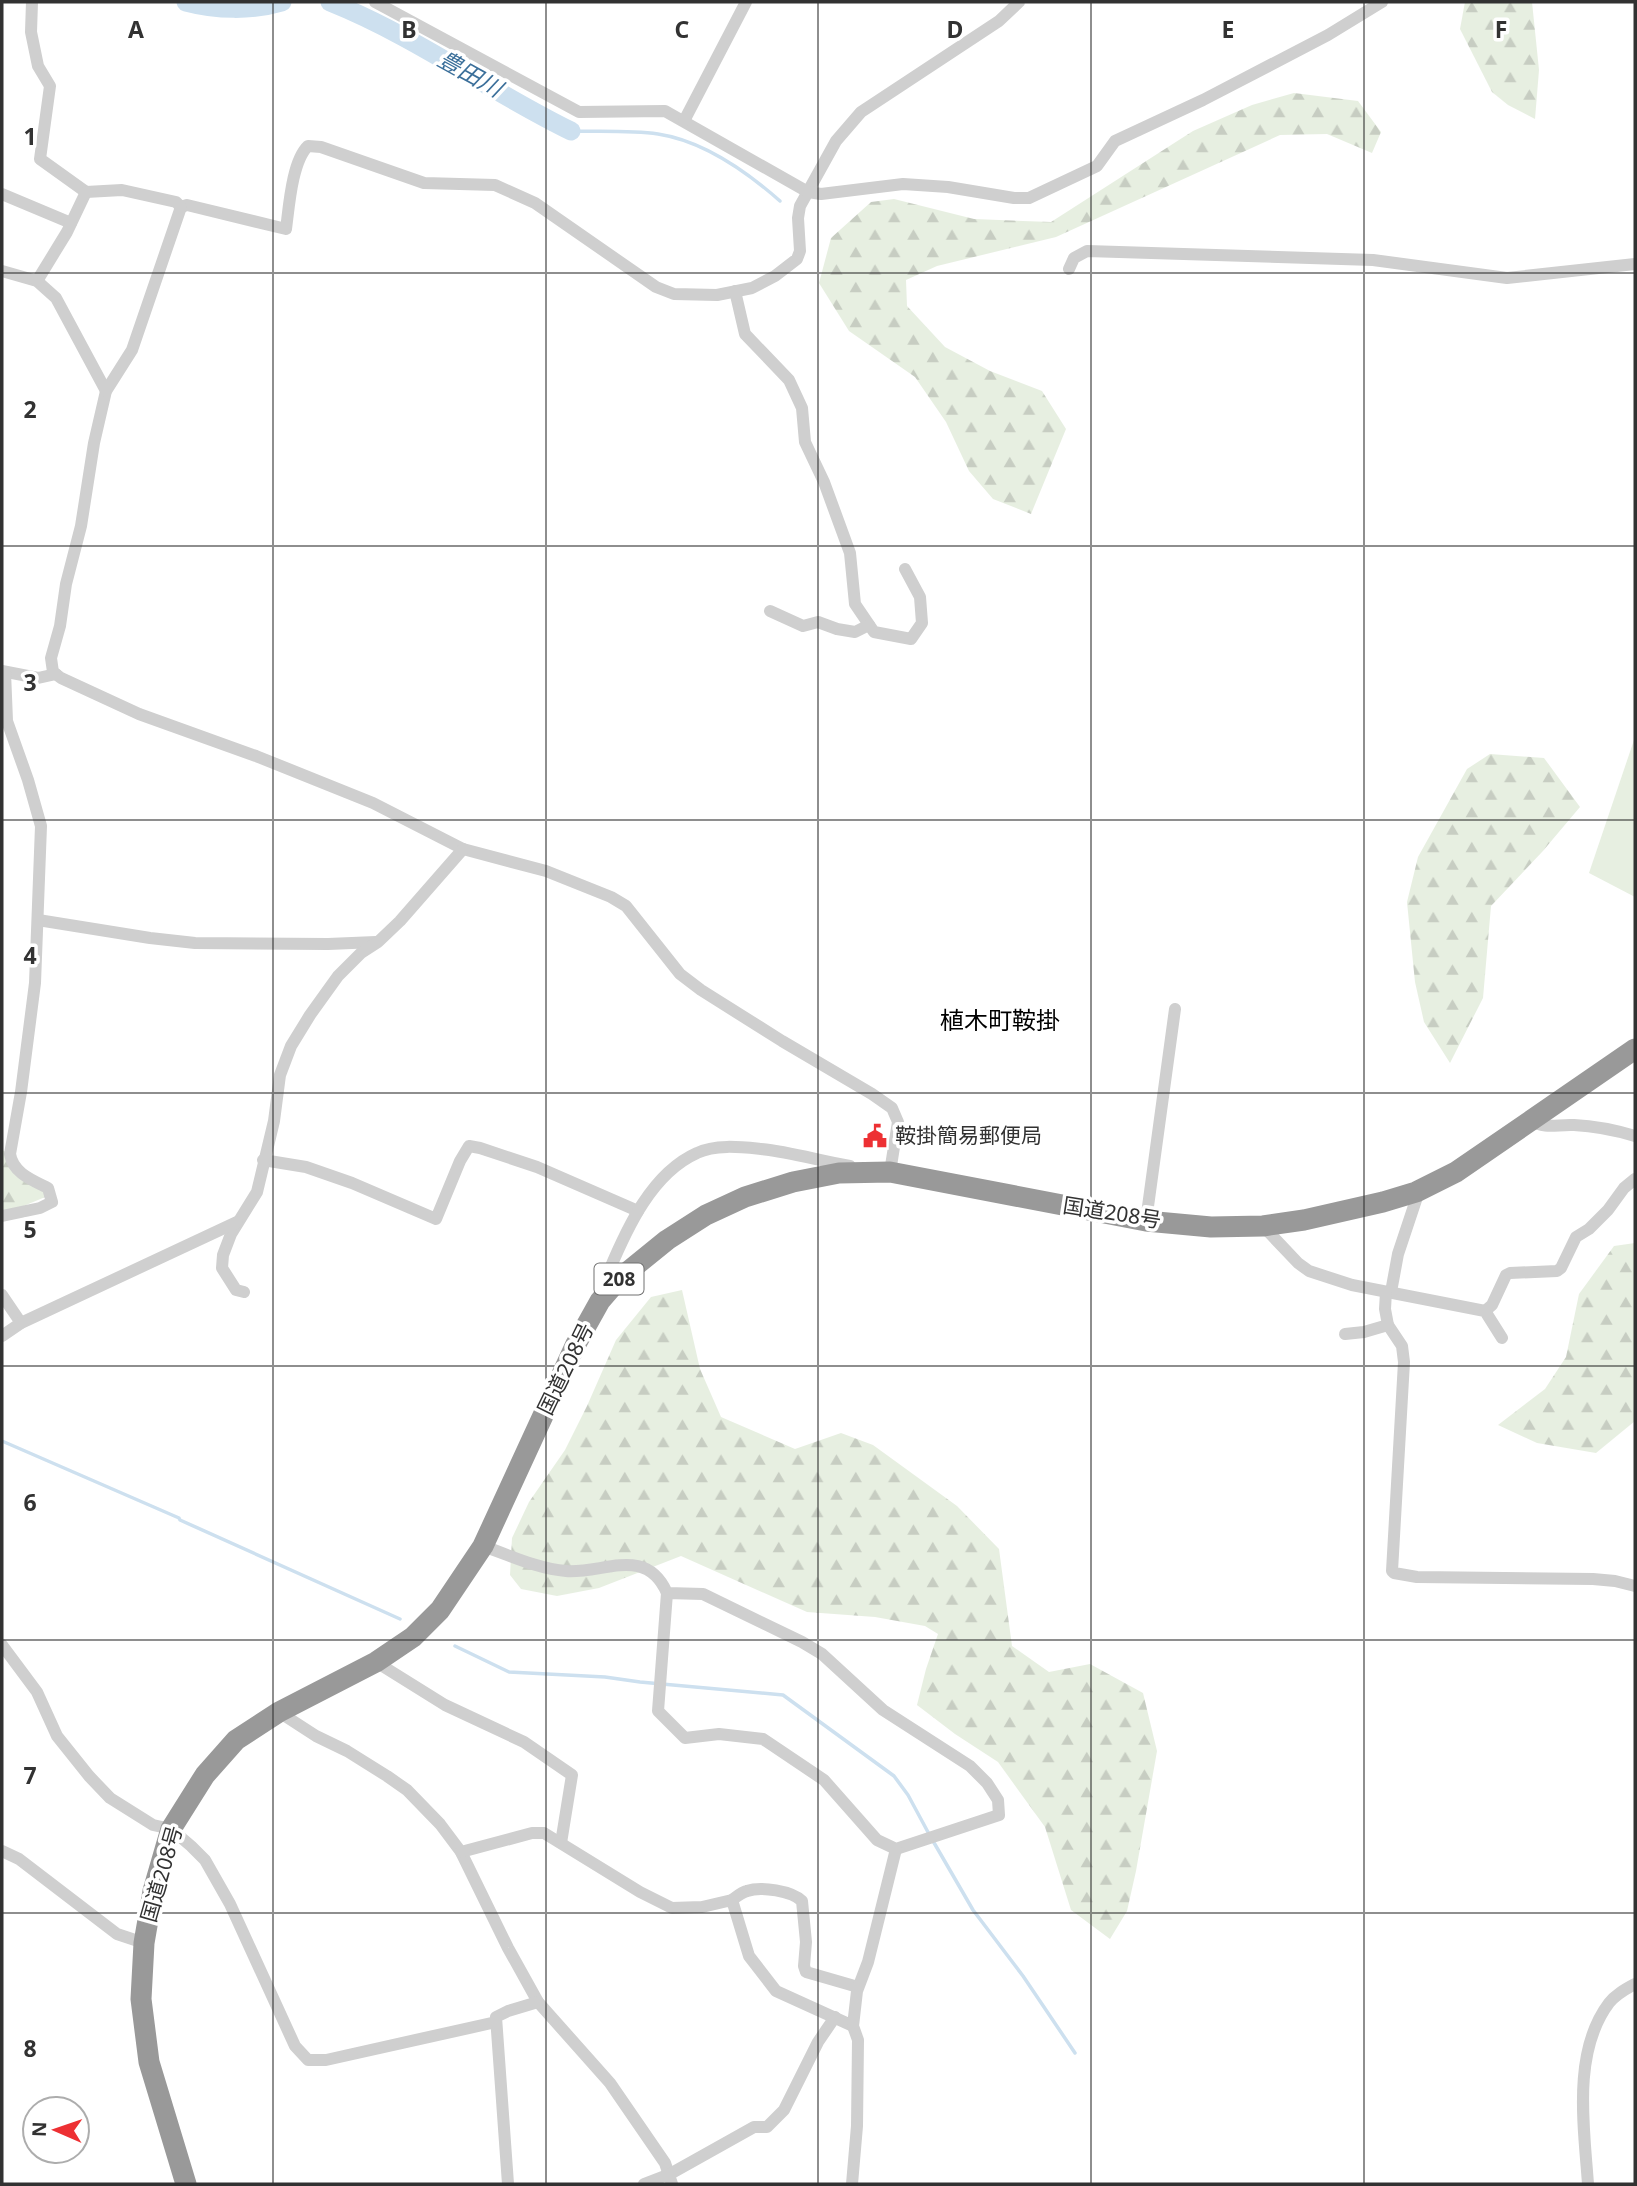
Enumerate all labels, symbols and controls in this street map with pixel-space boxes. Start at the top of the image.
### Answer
text: A [128,13,144,45]
text: B [401,13,417,45]
text: C [675,13,690,45]
text: D [947,13,963,45]
text: E [1222,13,1234,45]
text: F [1495,13,1507,45]
water label: 豊田川 [433,42,511,105]
text: 1 [23,120,37,152]
text: 2 [23,393,37,425]
text: 3 [23,666,37,698]
text: 4 [23,939,37,971]
district label: 植木町鞍掛 [940,1003,1060,1036]
place label: 鞍掛簡易郵便局 [895,1121,1042,1149]
public building icon: 鞍掛簡易郵便局 [861,1122,889,1150]
street label: 国道208号 [1061,1190,1163,1234]
text: 5 [23,1213,37,1245]
road number: 208 [594,1264,644,1294]
street label: 国道208号 [531,1318,599,1419]
text: 6 [23,1486,37,1518]
text: 7 [23,1759,37,1791]
street label: 国道208号 [134,1822,188,1925]
text: 8 [23,2032,37,2064]
north arrow [21,2095,91,2165]
text: N [26,2121,52,2138]

